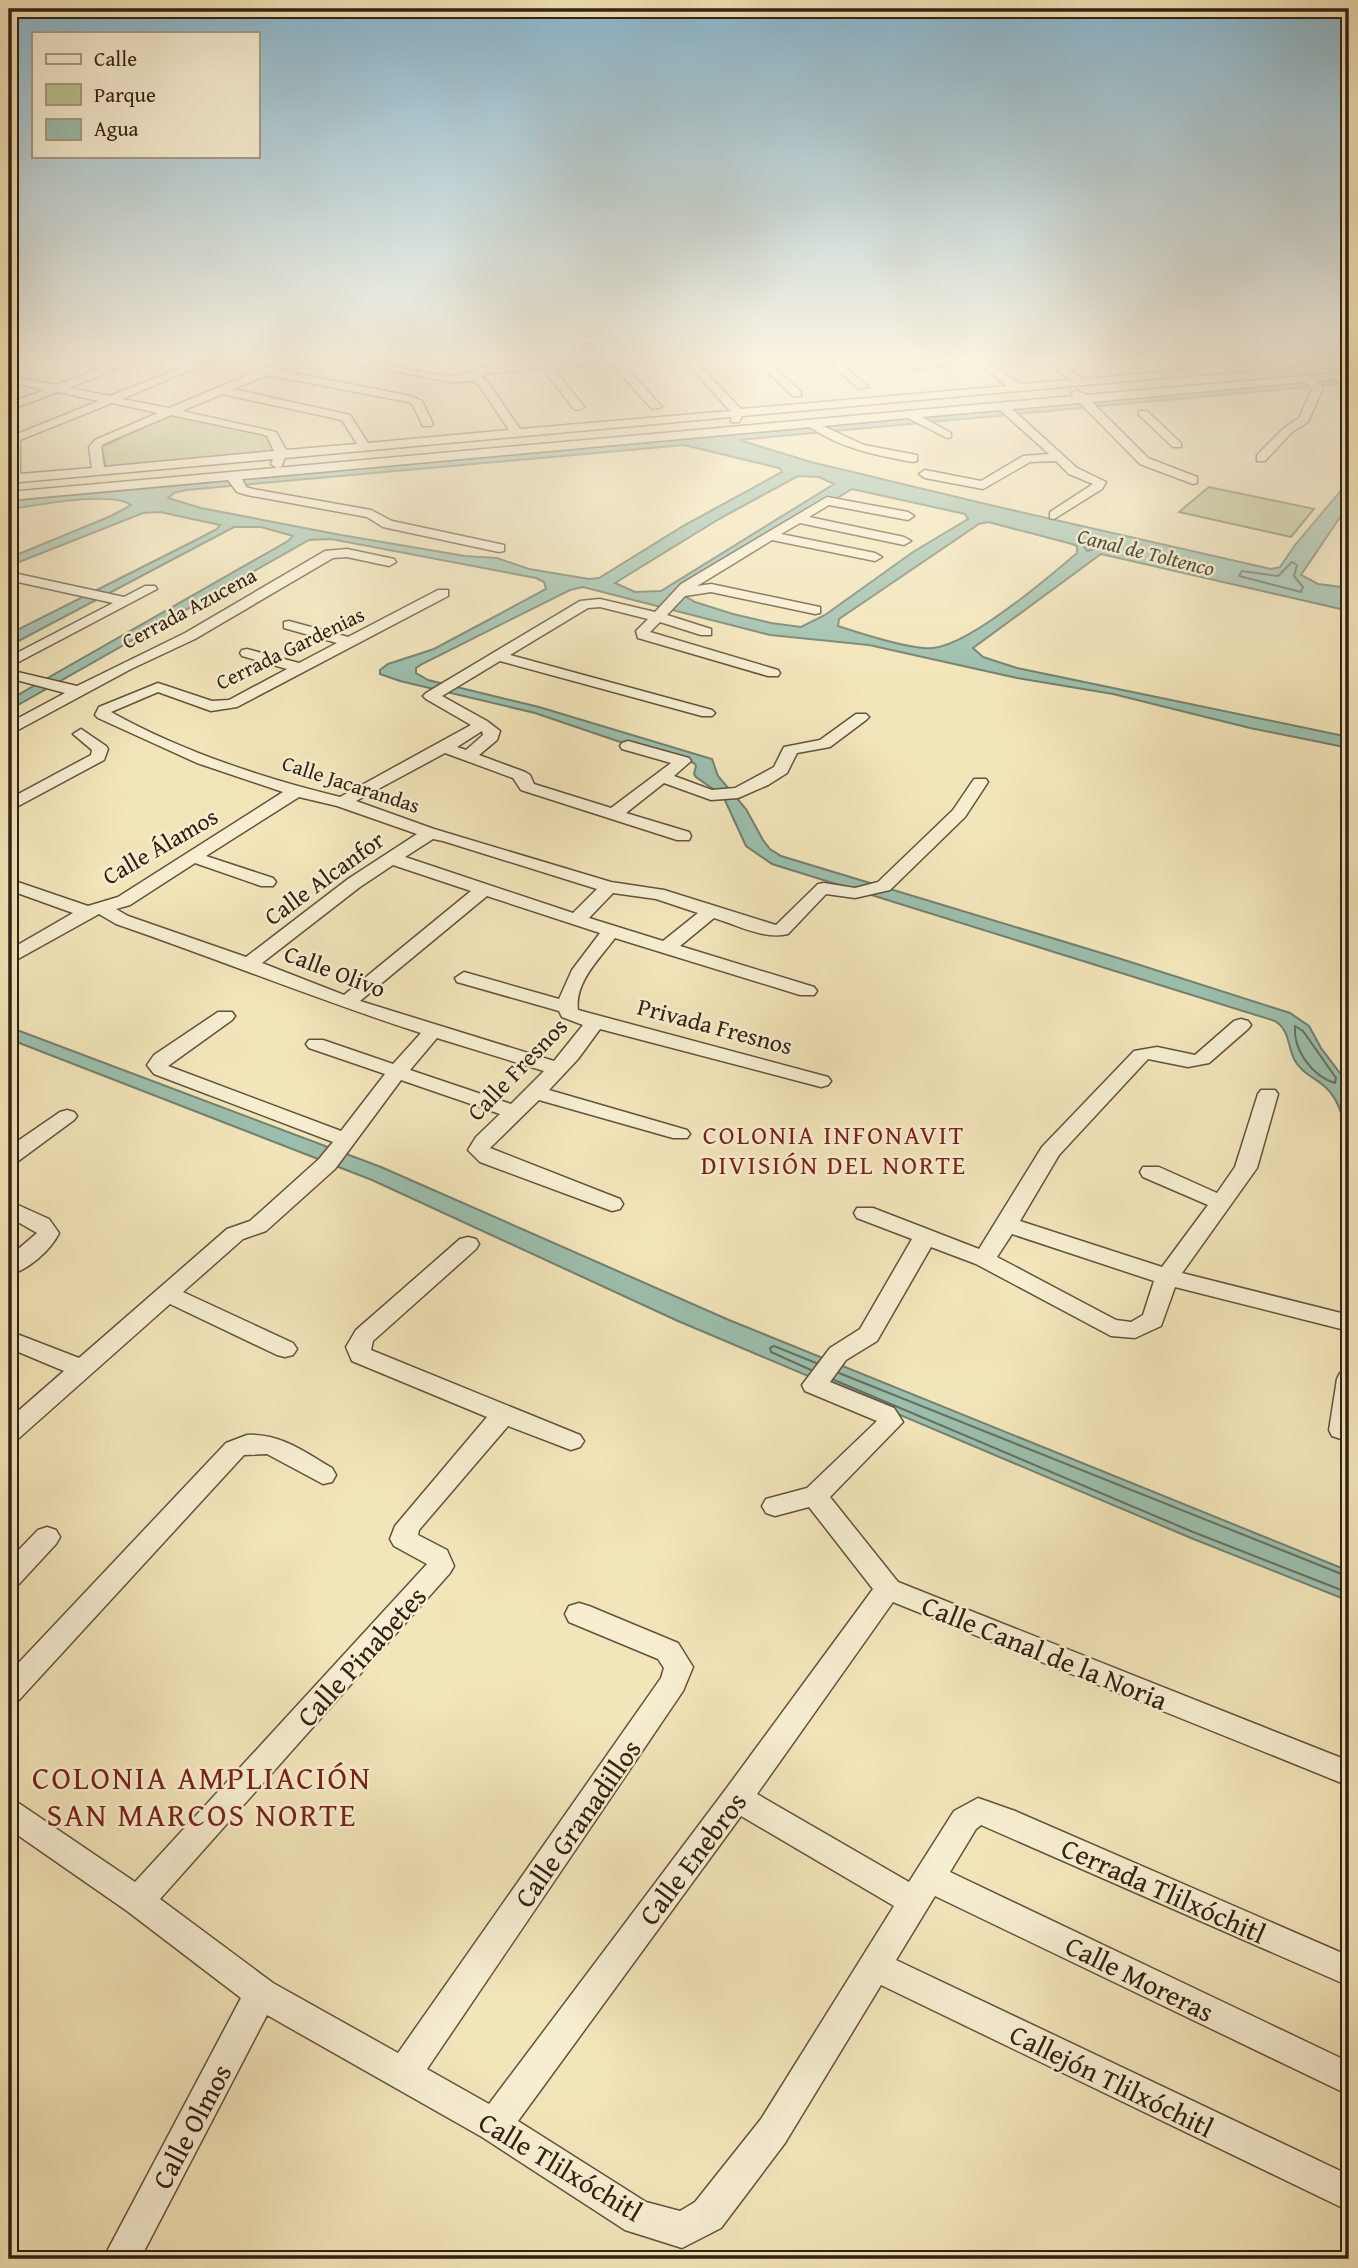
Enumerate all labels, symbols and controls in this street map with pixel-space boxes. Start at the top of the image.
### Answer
legend [32,32,259,158]
text: Calle [94,43,137,74]
text: Parque [94,79,156,110]
text: Agua [94,113,139,144]
water label: Canal de Toltenco [1074,520,1218,584]
street label: Cerrada Azucena [116,559,262,656]
street label: Cerrada Gardenias [210,599,370,697]
street label: Calle Jacarandas [278,747,424,821]
street label: Calle Álamos [96,799,224,893]
street label: Calle Alcanfor [257,822,391,934]
street label: Calle Olivo [279,936,391,1006]
street label: Privada Fresnos [634,989,796,1063]
street label: Calle Fresnos [459,1009,575,1129]
district label: COLONIA INFONAVIT DIVISIÓN DEL NORTE [701,1115,967,1184]
street label: Calle Pinabetes [287,1576,435,1736]
street label: Calle Canal de la Noria [916,1584,1175,1720]
street label: Calle Granadillos [504,1730,650,1916]
district label: COLONIA AMPLIACIÓN SAN MARCOS NORTE [32,1754,372,1838]
street label: Calle Enebros [628,1783,756,1933]
street label: Cerrada Tlilxóchitl [1055,1827,1273,1954]
street label: Calle Moreras [1059,1924,1221,2032]
street label: Callejón Tlilxóchitl [1003,2013,1221,2147]
street label: Calle Olmos [141,2056,241,2196]
street label: Calle Tlilxóchitl [471,2101,651,2231]

